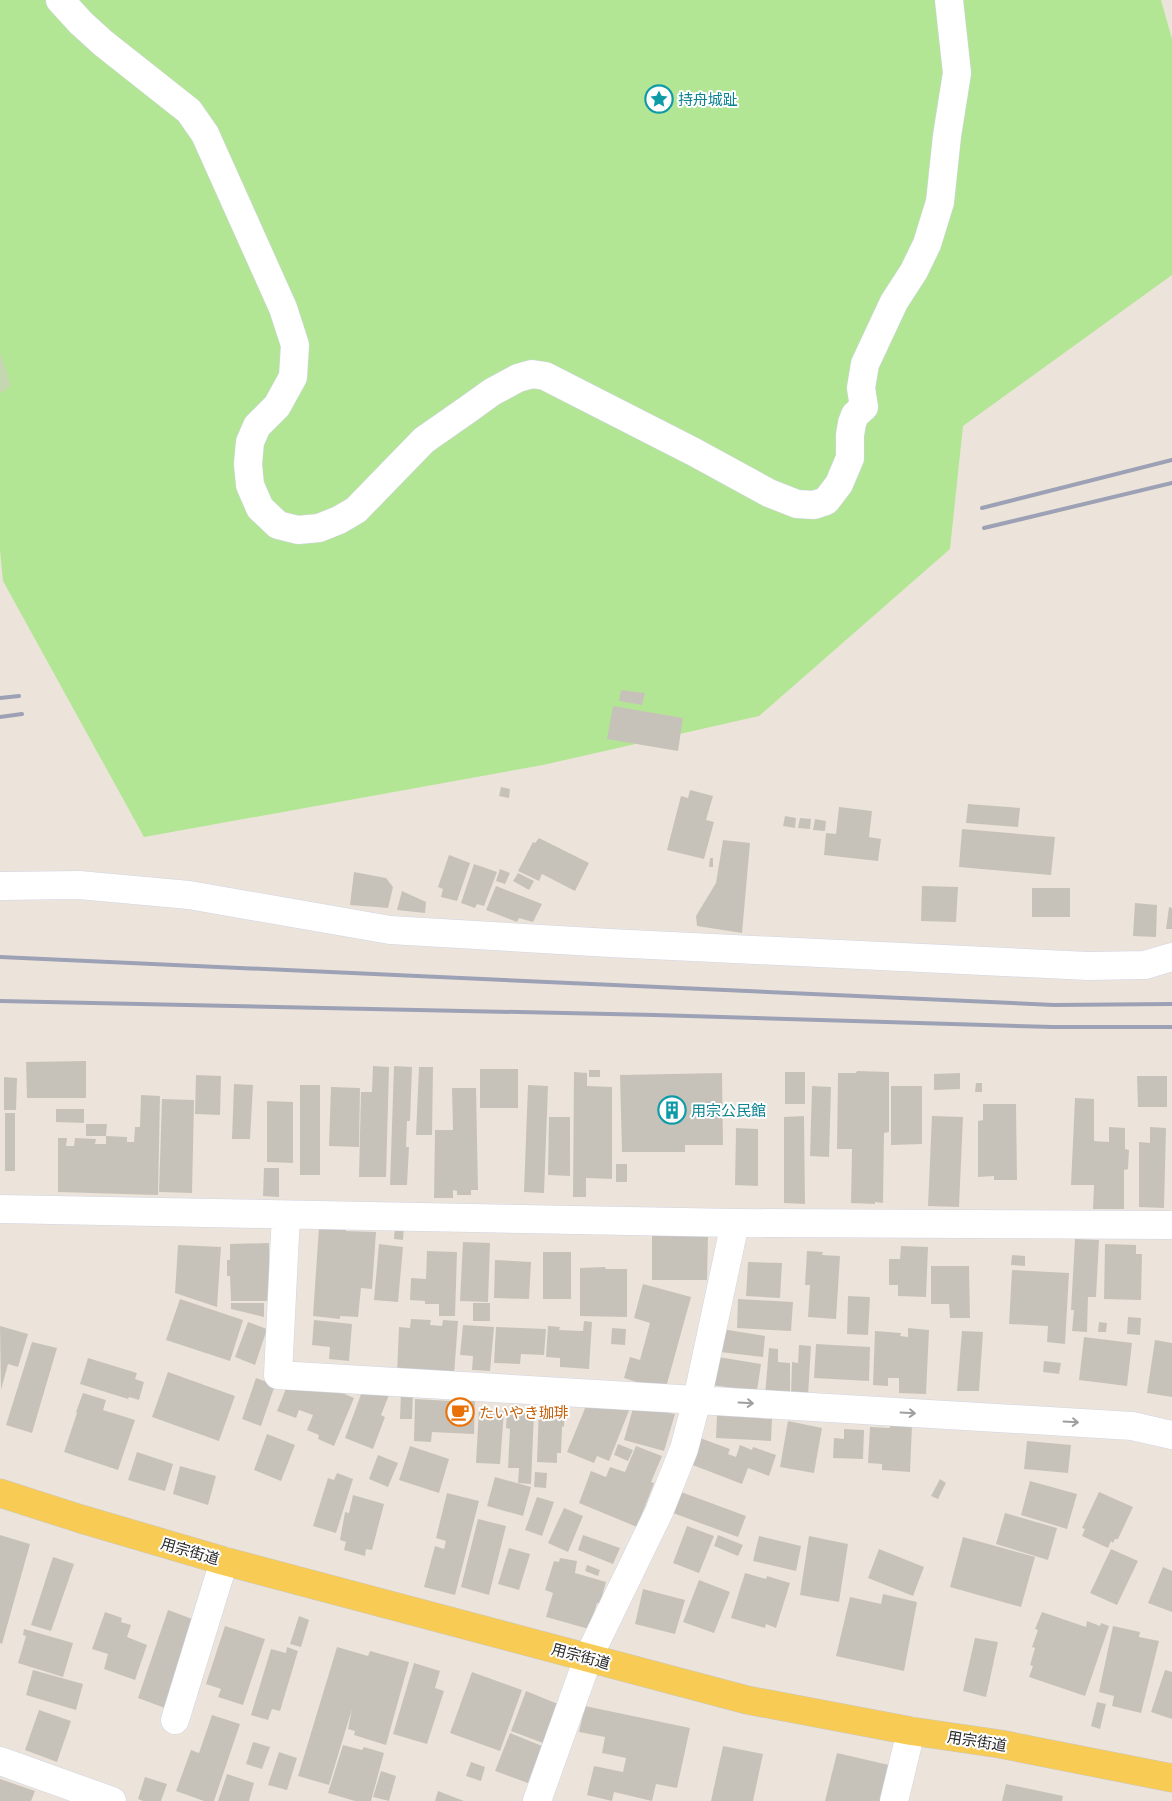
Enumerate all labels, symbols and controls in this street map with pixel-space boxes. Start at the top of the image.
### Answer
place icon: 持舟城趾 [644,84,674,114]
place label: 持舟城趾 [678,91,738,108]
building icon: 用宗公民館 [657,1095,687,1125]
place label: 用宗公民館 [691,1102,766,1119]
cafe icon: たいやき珈琲 [445,1397,475,1427]
one-way arrow [738,1399,754,1408]
place label: たいやき珈琲 [479,1404,569,1421]
one-way arrow [900,1408,916,1417]
one-way arrow [1062,1418,1078,1427]
street label: 用宗街道 [159,1535,221,1567]
street label: 用宗街道 [550,1640,612,1672]
street label: 用宗街道 [946,1728,1008,1754]

